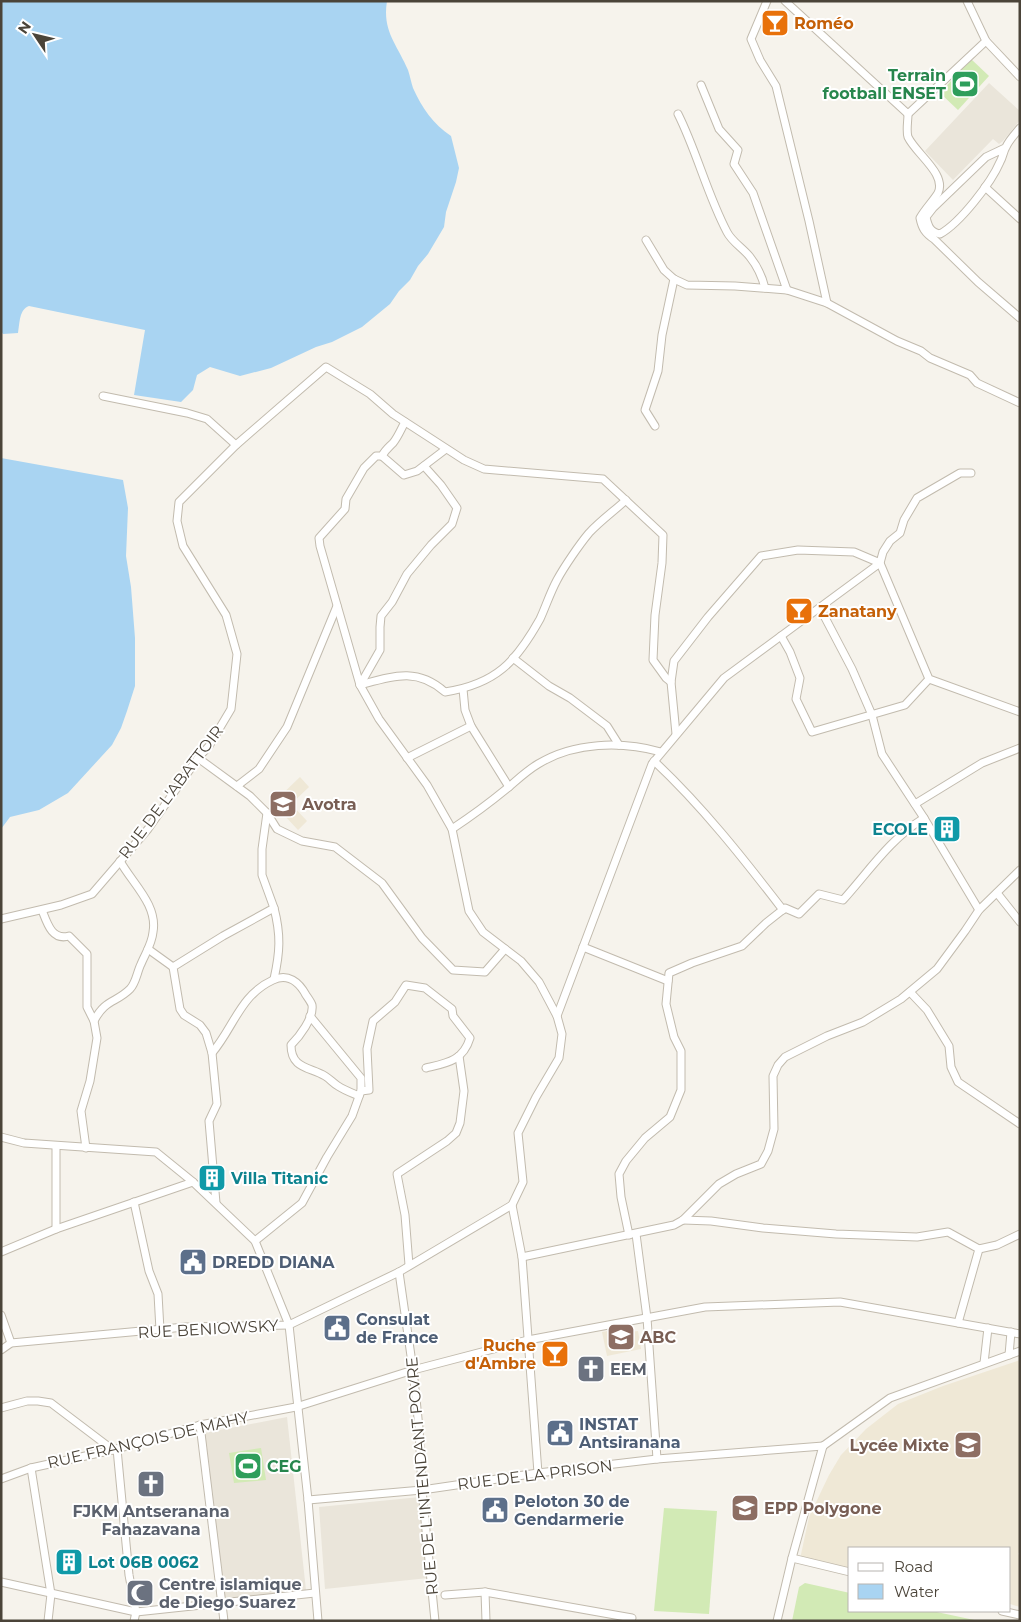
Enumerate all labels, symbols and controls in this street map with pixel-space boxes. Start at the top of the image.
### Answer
bar icon: Roméo [760,8,790,38]
north arrow [10,10,60,60]
place label: Roméo [794,14,854,33]
text: N [14,18,35,37]
place label: Terrain football ENSET [823,66,946,103]
sports icon: Terrain football ENSET [950,69,980,99]
bar icon: Zanatany [784,596,814,626]
place label: Zanatany [818,602,897,621]
street label: RUE DE L'ABATTOIR [115,722,227,862]
school or university icon: Avotra [268,789,298,819]
place label: Avotra [301,795,357,814]
building icon: ECOLE [932,814,962,844]
place label: ECOLE [872,820,928,839]
building icon: Villa Titanic [197,1163,227,1193]
place label: Villa Titanic [230,1169,329,1188]
public building icon: DREDD DIANA [178,1247,208,1277]
place label: DREDD DIANA [212,1253,335,1272]
place label: Consulat de France [356,1310,438,1347]
public building icon: Consulat de France [322,1313,352,1343]
street label: RUE BENIOWSKY [137,1316,280,1342]
school or university icon: ABC [606,1322,636,1352]
place label: ABC [639,1328,676,1347]
place label: Ruche d'Ambre [465,1336,536,1373]
bar icon: Ruche d'Ambre [540,1339,570,1369]
church icon: EEM [576,1354,606,1384]
street label: RUE DE L'INTENDANT POVRE [402,1356,442,1596]
place label: EEM [610,1360,647,1379]
street label: RUE FRANÇOIS DE MAHY [45,1407,251,1472]
place label: INSTAT Antsiranana [578,1415,681,1452]
public building icon: INSTAT Antsiranana [545,1418,575,1448]
school or university icon: Lycée Mixte [953,1430,983,1460]
place label: Lycée Mixte [850,1436,949,1455]
sports icon: CEG [233,1451,263,1481]
street label: RUE DE LA PRISON [456,1456,614,1494]
place label: CEG [267,1457,302,1476]
church icon: FJKM Antseranana Fahazavana [136,1469,166,1499]
place label: Peloton 30 de Gendarmerie [514,1492,630,1529]
school or university icon: EPP Polygone [730,1493,760,1523]
public building icon: Peloton 30 de Gendarmerie [480,1495,510,1525]
place label: EPP Polygone [764,1499,882,1518]
place label: FJKM Antseranana Fahazavana [72,1502,230,1539]
building icon: Lot 06B 0062 [54,1547,84,1577]
legend [848,1547,1011,1612]
place label: Lot 06B 0062 [88,1553,199,1572]
text: Road [894,1557,933,1576]
place label: Centre islamique de Diego Suarez [159,1575,302,1612]
mosque icon: Centre islamique de Diego Suarez [125,1578,155,1608]
text: Water [894,1582,940,1601]

